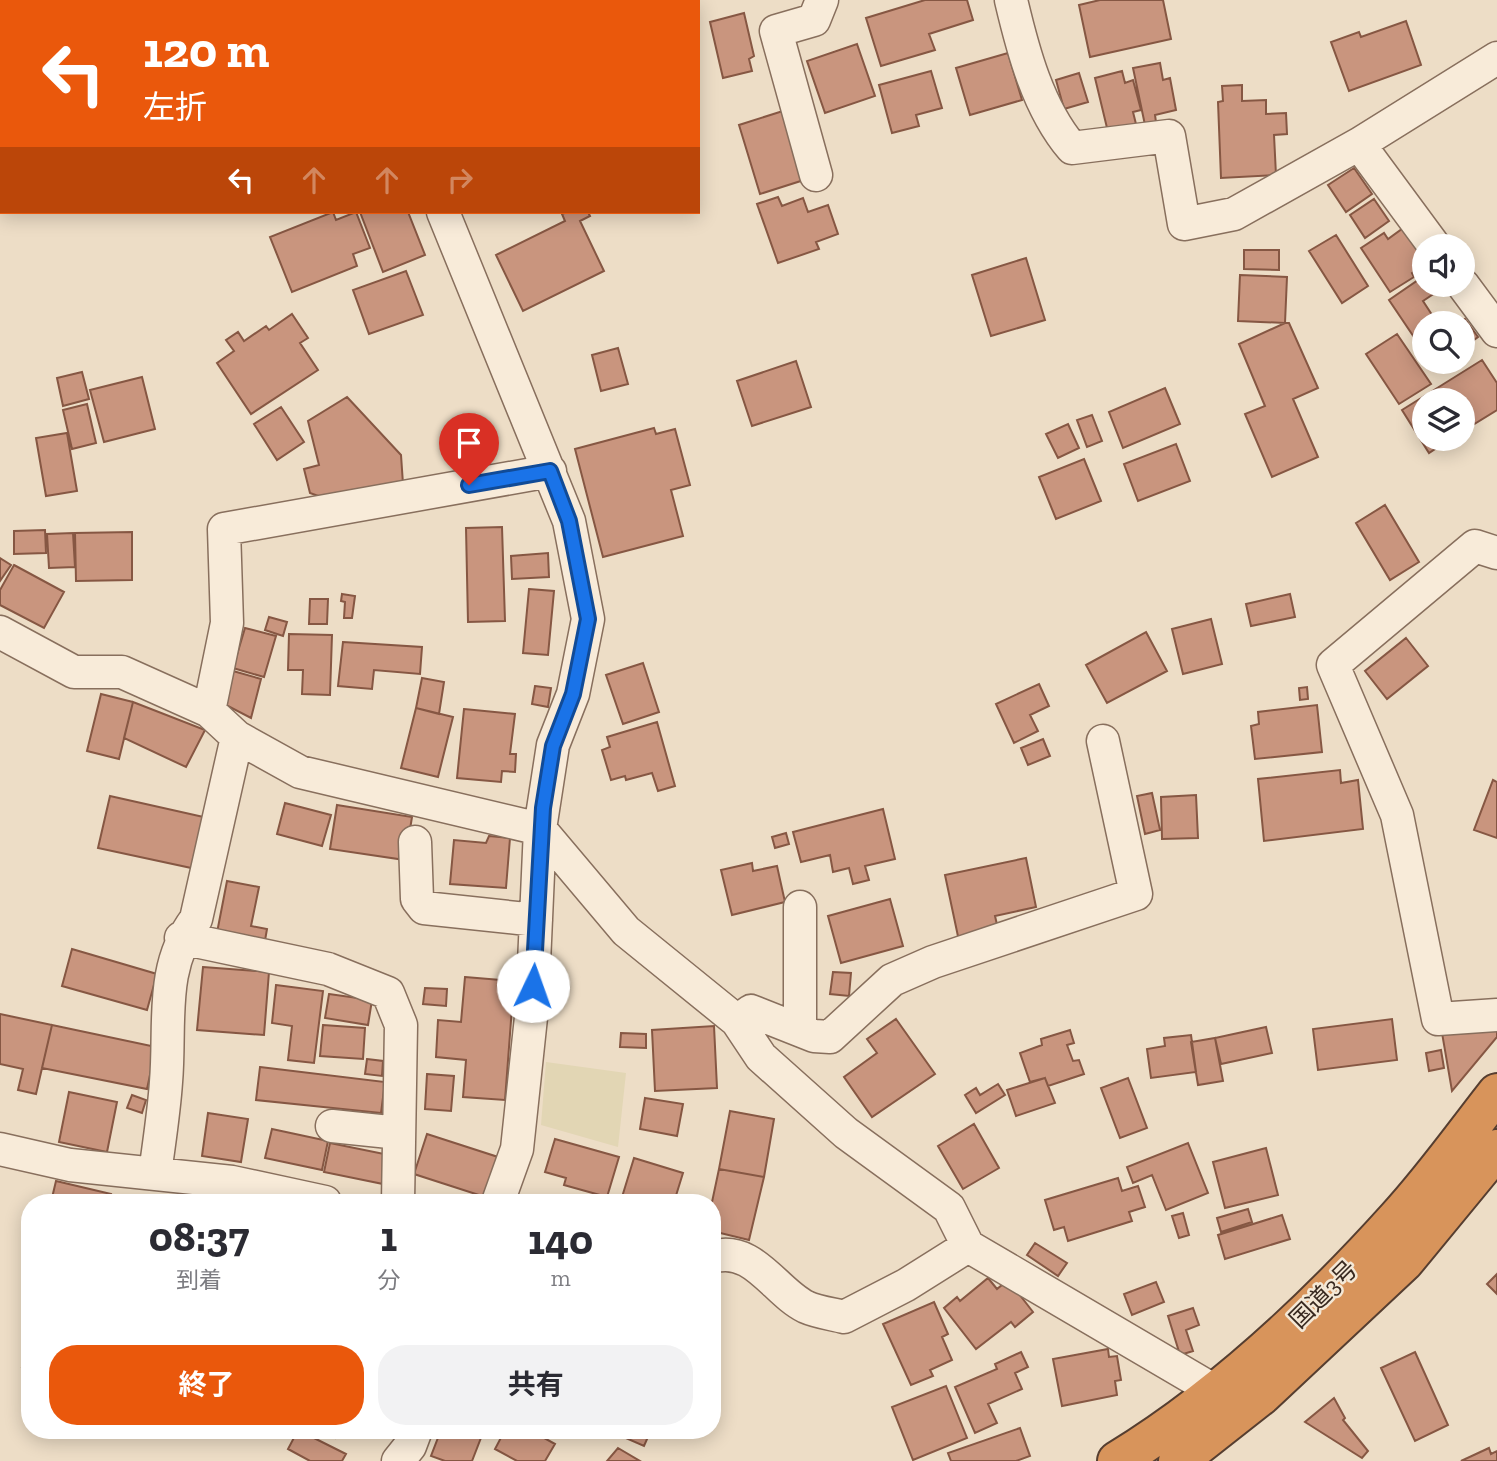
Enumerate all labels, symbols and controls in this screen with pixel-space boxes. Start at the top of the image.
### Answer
text: 120 m [143,21,269,80]
icon: left [28,28,119,119]
text: 左折 [143,88,207,126]
icon: left [222,161,260,199]
icon: ahead [295,161,333,199]
icon: ahead [368,161,406,199]
icon: right [441,161,479,199]
map controls [1412,234,1475,451]
button: sound [1412,234,1475,297]
button: search [1412,311,1475,374]
button: layers [1412,388,1475,451]
pin [439,413,499,485]
icon: arrive [450,424,488,462]
position arrow [496,949,570,1023]
text: 08:37 [149,1211,249,1262]
text: 1 [380,1211,397,1262]
text: 140 [528,1214,593,1265]
street label: 国道3号 [1283,1254,1363,1334]
text: m [551,1264,571,1292]
text: 到着 [176,1266,222,1294]
text: 分 [377,1266,400,1294]
button: 終了 [49,1345,364,1425]
button: 共有 [378,1345,693,1425]

